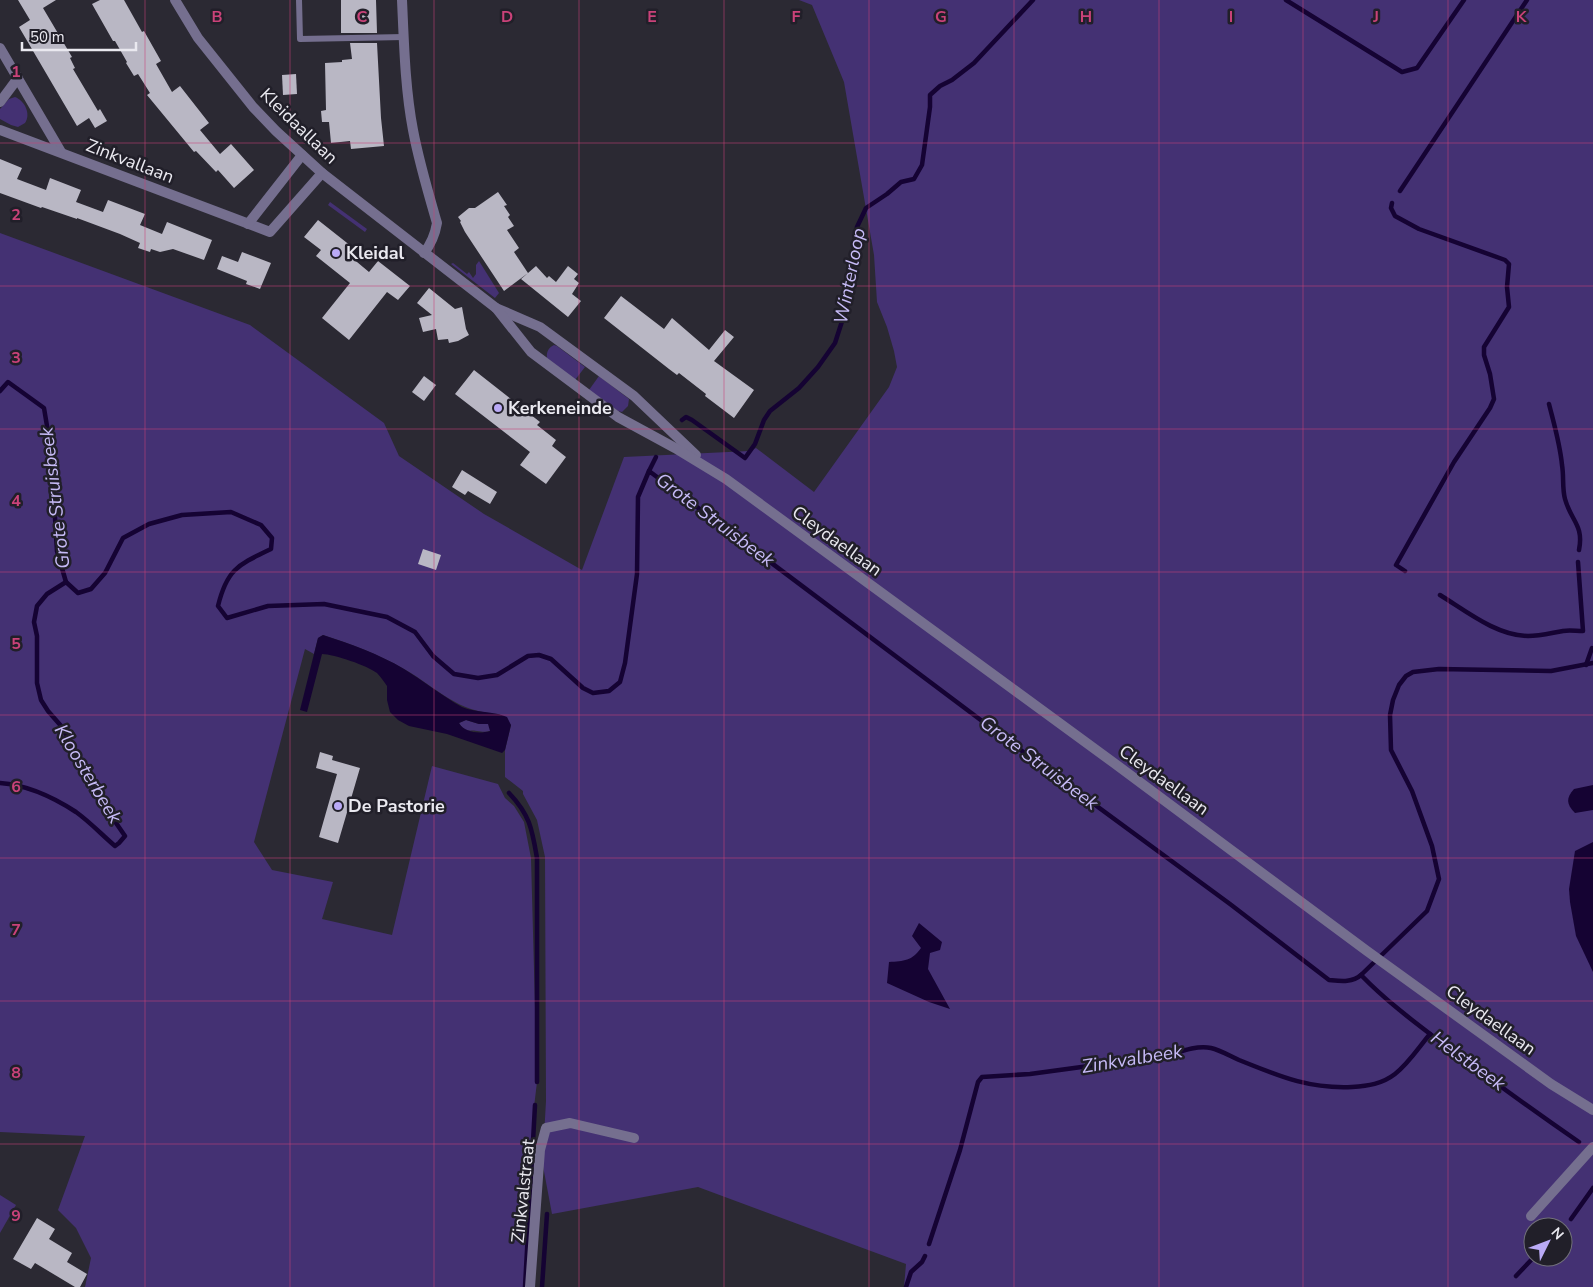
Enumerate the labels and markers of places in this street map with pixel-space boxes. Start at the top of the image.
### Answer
place label: Kleidal [346,241,405,265]
marker: Kleidal [330,247,342,259]
place label: Kerkeneinde [508,396,612,420]
marker: Kerkeneinde [492,402,504,414]
place label: De Pastorie [348,794,445,818]
marker: De Pastorie [332,800,344,812]

